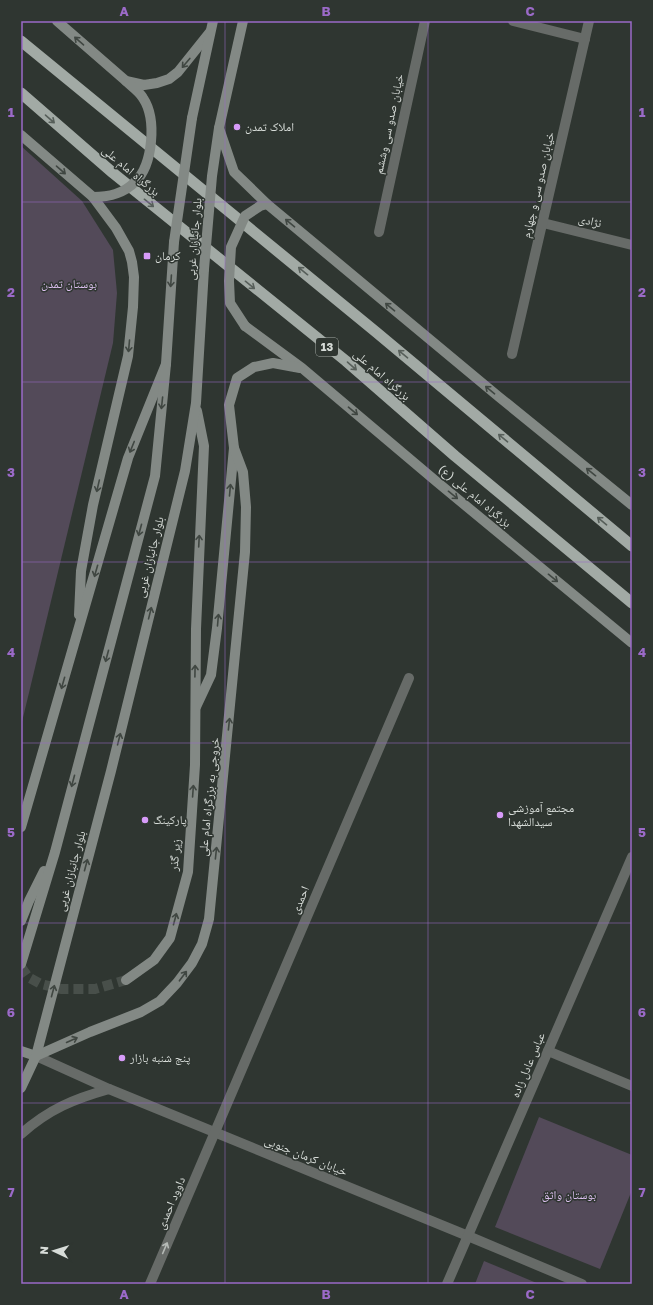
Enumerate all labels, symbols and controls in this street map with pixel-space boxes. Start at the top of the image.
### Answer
text: A [119,3,129,19]
text: B [321,3,331,19]
text: C [525,3,535,19]
one-way arrow [74,36,85,45]
one-way arrow [182,57,191,68]
street label: خیابان صدو سی وششم [371,72,408,176]
text: 1 [8,104,15,120]
text: 1 [639,104,646,120]
one-way arrow [45,114,56,123]
place label: املاک تمدن [245,119,294,134]
marker: املاک تمدن [232,122,242,132]
street label: خیابان صدو سی و چهارم [518,130,558,240]
street label: بزرگراه امام علی [99,142,163,200]
one-way arrow [56,165,66,174]
street label: بلوار جانبازان غربی [182,197,205,281]
one-way arrow [144,199,155,208]
street label: نژادی [577,211,603,230]
one-way arrow [285,219,296,228]
place label: کرمان [155,248,180,263]
marker: کرمان [142,251,152,261]
one-way arrow [297,267,308,276]
one-way arrow [168,274,175,287]
park label: بوستان تمدن [41,276,97,291]
one-way arrow [245,281,256,289]
text: 2 [7,284,15,300]
text: 2 [638,284,646,300]
one-way arrow [385,302,396,311]
road number: 13 [316,338,338,356]
one-way arrow [125,339,133,352]
street label: بزرگراه امام علی [350,346,414,404]
one-way arrow [398,350,408,359]
one-way arrow [346,362,357,371]
one-way arrow [485,386,495,395]
one-way arrow [158,396,166,409]
one-way arrow [348,407,359,416]
one-way arrow [497,433,508,442]
one-way arrow [128,440,136,452]
street label: بزرگراه امام علی (ع) [435,461,515,531]
text: 3 [7,464,15,480]
text: 3 [638,464,646,480]
one-way arrow [585,468,596,476]
one-way arrow [93,479,101,492]
one-way arrow [226,484,233,497]
one-way arrow [447,491,458,500]
street label: بلوار جانبازان غربی [132,515,167,599]
one-way arrow [597,517,607,526]
one-way arrow [136,523,143,536]
one-way arrow [196,535,203,548]
one-way arrow [91,564,99,577]
one-way arrow [548,573,559,582]
one-way arrow [147,607,154,620]
one-way arrow [214,614,221,627]
text: 4 [7,644,15,660]
text: 4 [638,644,646,660]
one-way arrow [103,649,110,662]
one-way arrow [191,665,199,678]
one-way arrow [59,676,66,689]
one-way arrow [225,718,233,731]
one-way arrow [115,733,123,746]
street label: خروجی به بزرگراه امام علی [195,736,223,857]
one-way arrow [69,775,77,788]
one-way arrow [189,785,196,798]
place label: مجتمع آموزشی سیدالشهدا [508,800,574,829]
marker: مجتمع آموزشی سیدالشهدا [495,810,505,820]
place label: پارکینگ [153,812,187,827]
marker: پارکینگ [140,815,150,825]
text: 5 [7,824,15,840]
text: 5 [638,824,646,840]
street label: بلوار جانبازان غربی [53,829,89,913]
street label: زیر گذر [166,838,184,873]
one-way arrow [212,847,220,860]
one-way arrow [83,859,90,872]
street label: احمدی [287,884,312,916]
one-way arrow [172,913,180,926]
one-way arrow [178,971,187,982]
one-way arrow [50,985,57,998]
text: 6 [7,1004,15,1020]
text: 6 [638,1004,646,1020]
street label: عباس عادل زاده [507,1030,548,1100]
one-way arrow [66,1036,78,1043]
place label: پنج شنبه بازار [129,1050,191,1065]
marker: پنج شنبه بازار [117,1053,127,1063]
street label: خیابان کرمان جنوبی [262,1132,350,1179]
street label: داوود احمدی [153,1174,188,1231]
text: 7 [7,1184,15,1200]
text: 7 [638,1184,646,1200]
park label: بوستان واثق [542,1187,596,1202]
north arrow [34,1231,74,1271]
one-way arrow [162,1243,170,1255]
text: N [37,1246,50,1255]
text: A [119,1286,129,1302]
text: B [321,1286,331,1302]
text: C [525,1286,535,1302]

